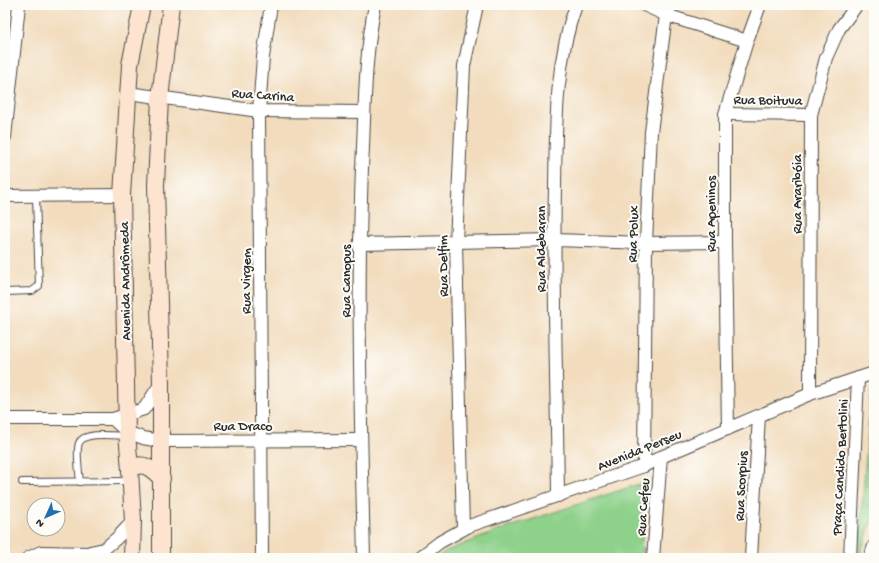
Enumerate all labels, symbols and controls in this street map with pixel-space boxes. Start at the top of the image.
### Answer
street label: Rua Carina [231,86,296,107]
street label: Rua Boituva [733,92,804,111]
street label: Rua Araribóia [790,153,807,234]
street label: Rua Apeninos [704,175,721,252]
street label: Rua Polux [625,205,644,263]
street label: Rua Aldebaran [534,206,551,292]
street label: Avenida Andrômeda [117,220,136,341]
street label: Rua Delfim [435,235,454,297]
street label: Rua Canopus [339,244,356,317]
street label: Rua Virgem [239,248,256,314]
street label: Praça Candido Bertolini [829,399,854,537]
street label: Rua Draco [214,419,272,436]
street label: Avenida Perseu [595,427,685,476]
street label: Rua Scorpius [732,450,753,522]
street label: Rua Cefeu [634,477,655,537]
north arrow [26,497,66,537]
text: N [34,516,47,529]

